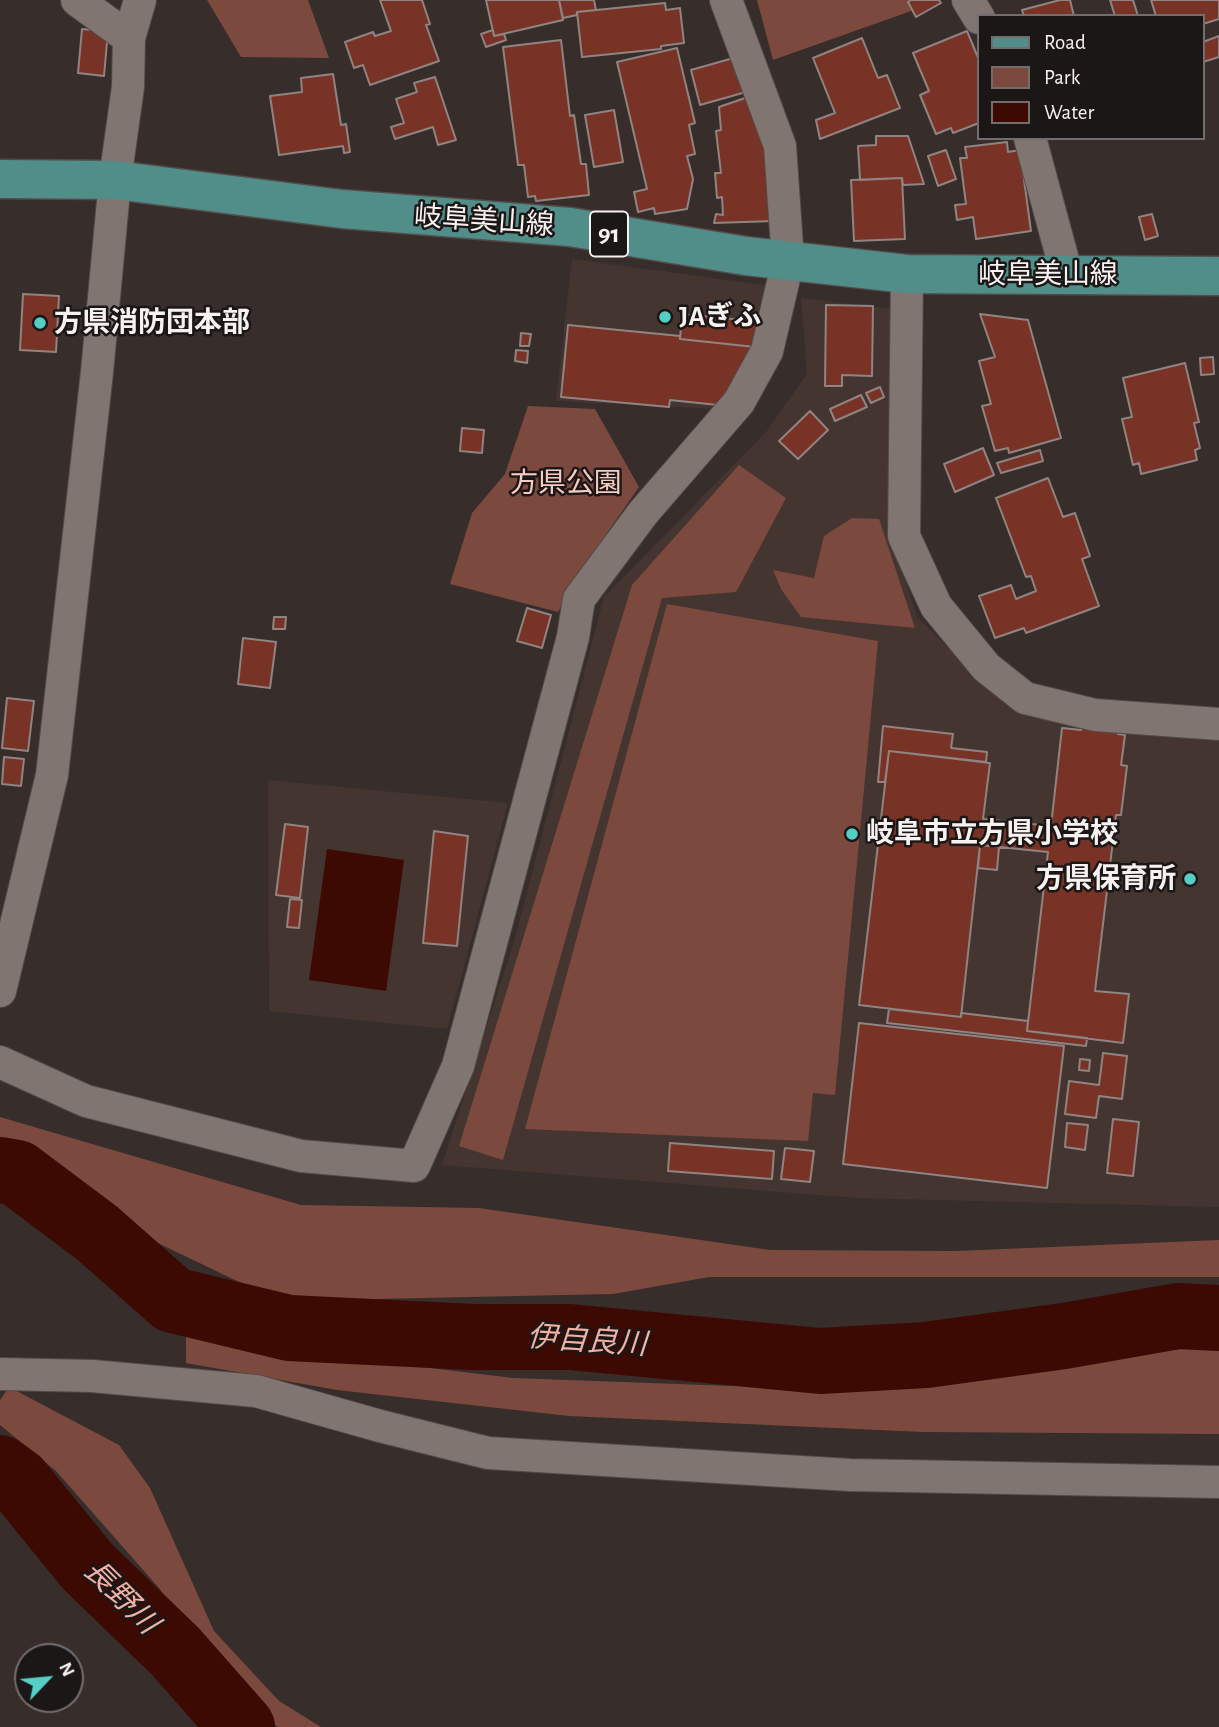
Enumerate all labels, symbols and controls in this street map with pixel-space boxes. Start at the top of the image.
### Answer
legend [978,14,1205,140]
text: Road [1044,32,1086,53]
text: Park [1044,67,1080,88]
text: Water [1044,102,1094,123]
street label: 岐阜美山線 [413,199,555,243]
road number: 91 [590,212,628,256]
street label: 岐阜美山線 [978,258,1118,292]
place label: JAぎふ [679,300,761,334]
place label: 方県消防団本部 [54,306,250,340]
marker: JAぎふ [657,309,673,325]
marker: 方県消防団本部 [32,315,48,331]
park label: 方県公園 [510,467,622,501]
place label: 岐阜市立方県小学校 [866,817,1118,851]
marker: 岐阜市立方県小学校 [844,826,860,842]
place label: 方県保育所 [1036,862,1176,896]
marker: 方県保育所 [1182,871,1198,887]
water label: 伊自良川 [526,1319,648,1363]
water label: 長野川 [76,1552,166,1642]
north arrow [14,1643,84,1713]
text: N [55,1659,78,1680]

